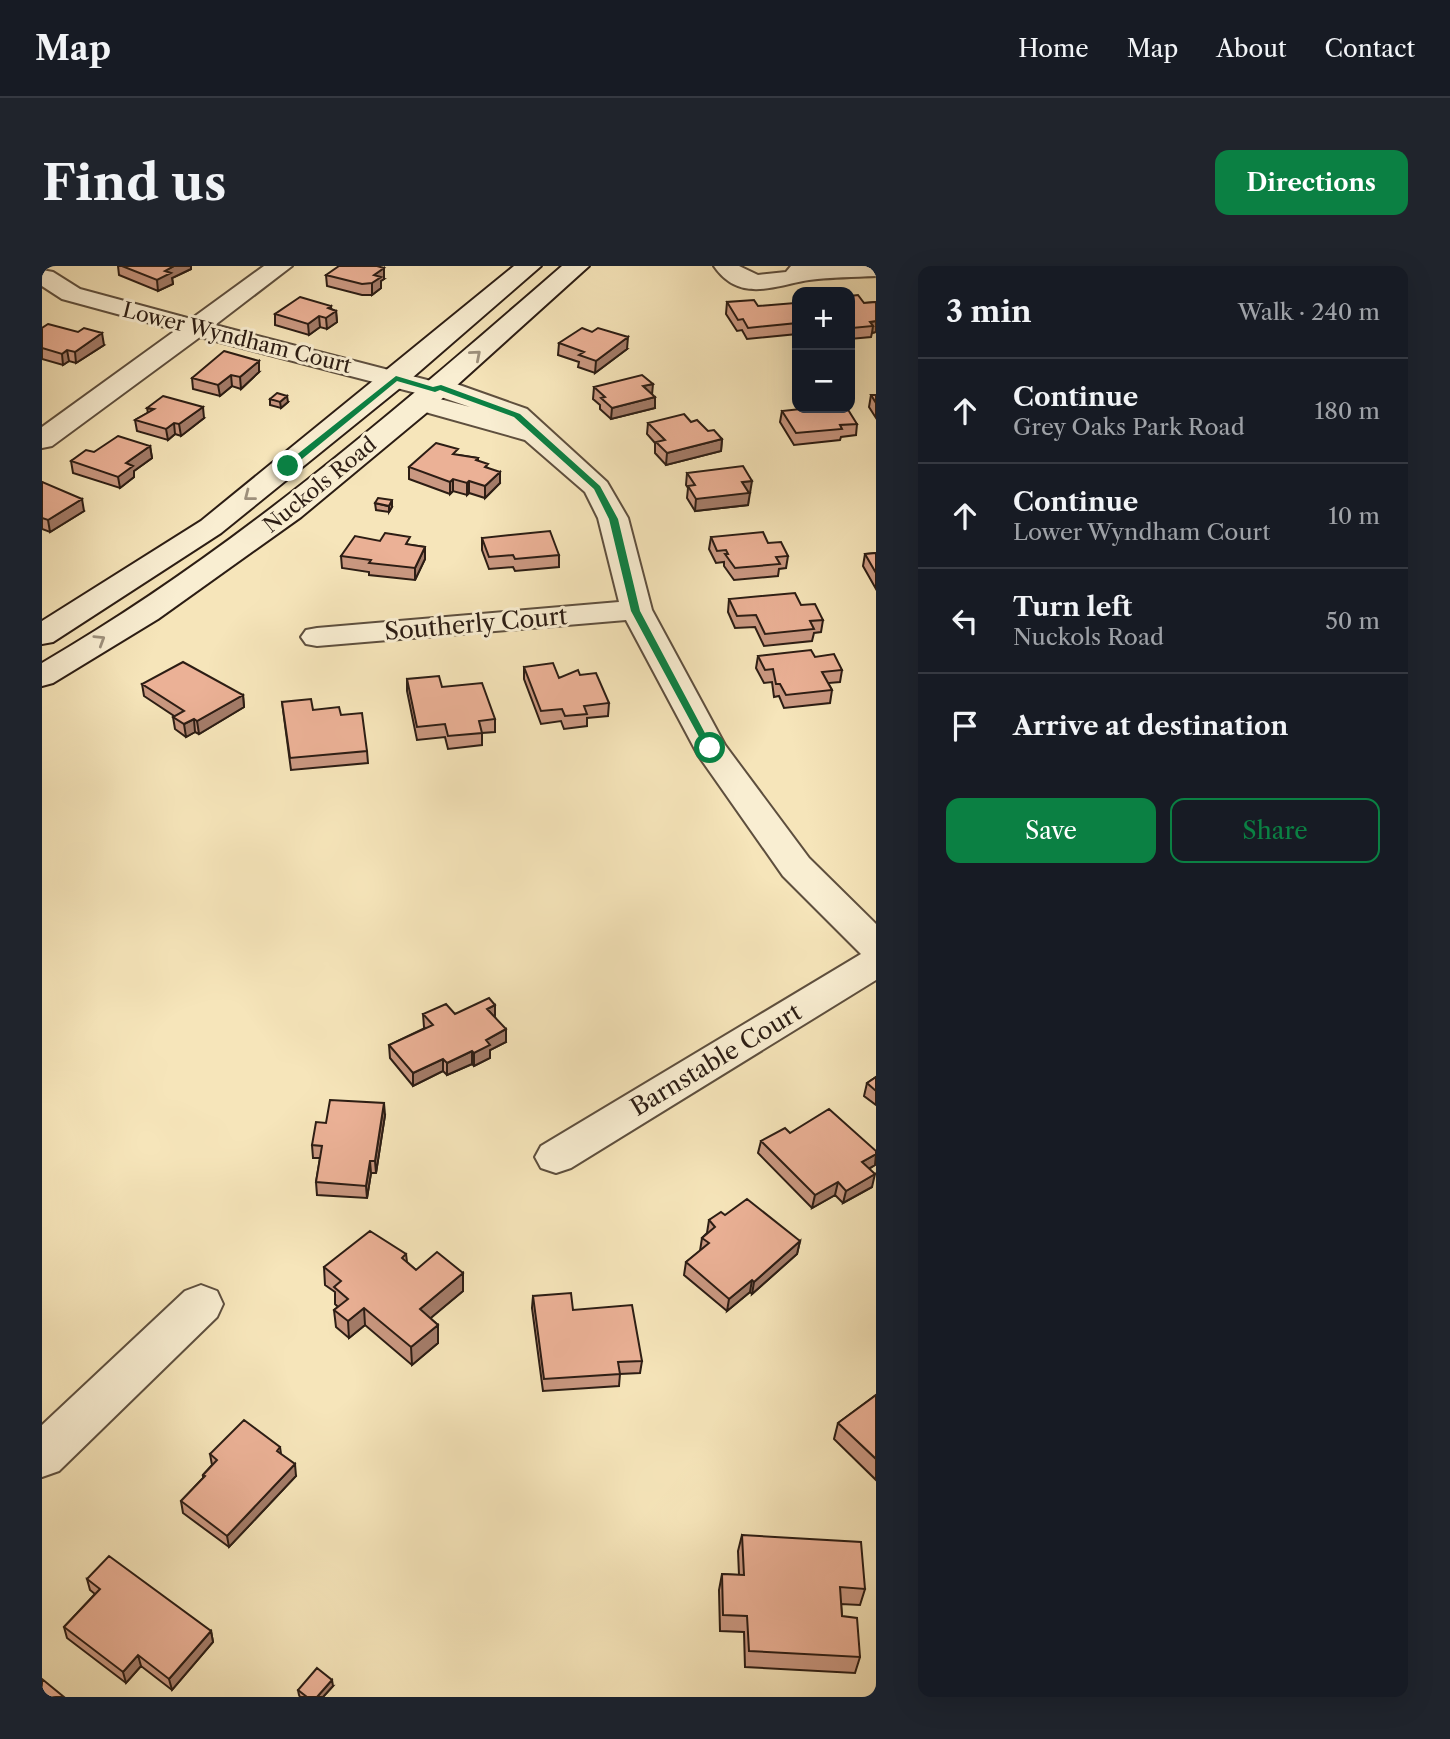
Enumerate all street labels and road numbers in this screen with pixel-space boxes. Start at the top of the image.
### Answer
street label: Lower Wyndham Court [120,297,355,378]
street label: Nuckols Road [258,431,381,538]
street label: Southerly Court [383,601,569,646]
street label: Barnstable Court [625,997,807,1122]

